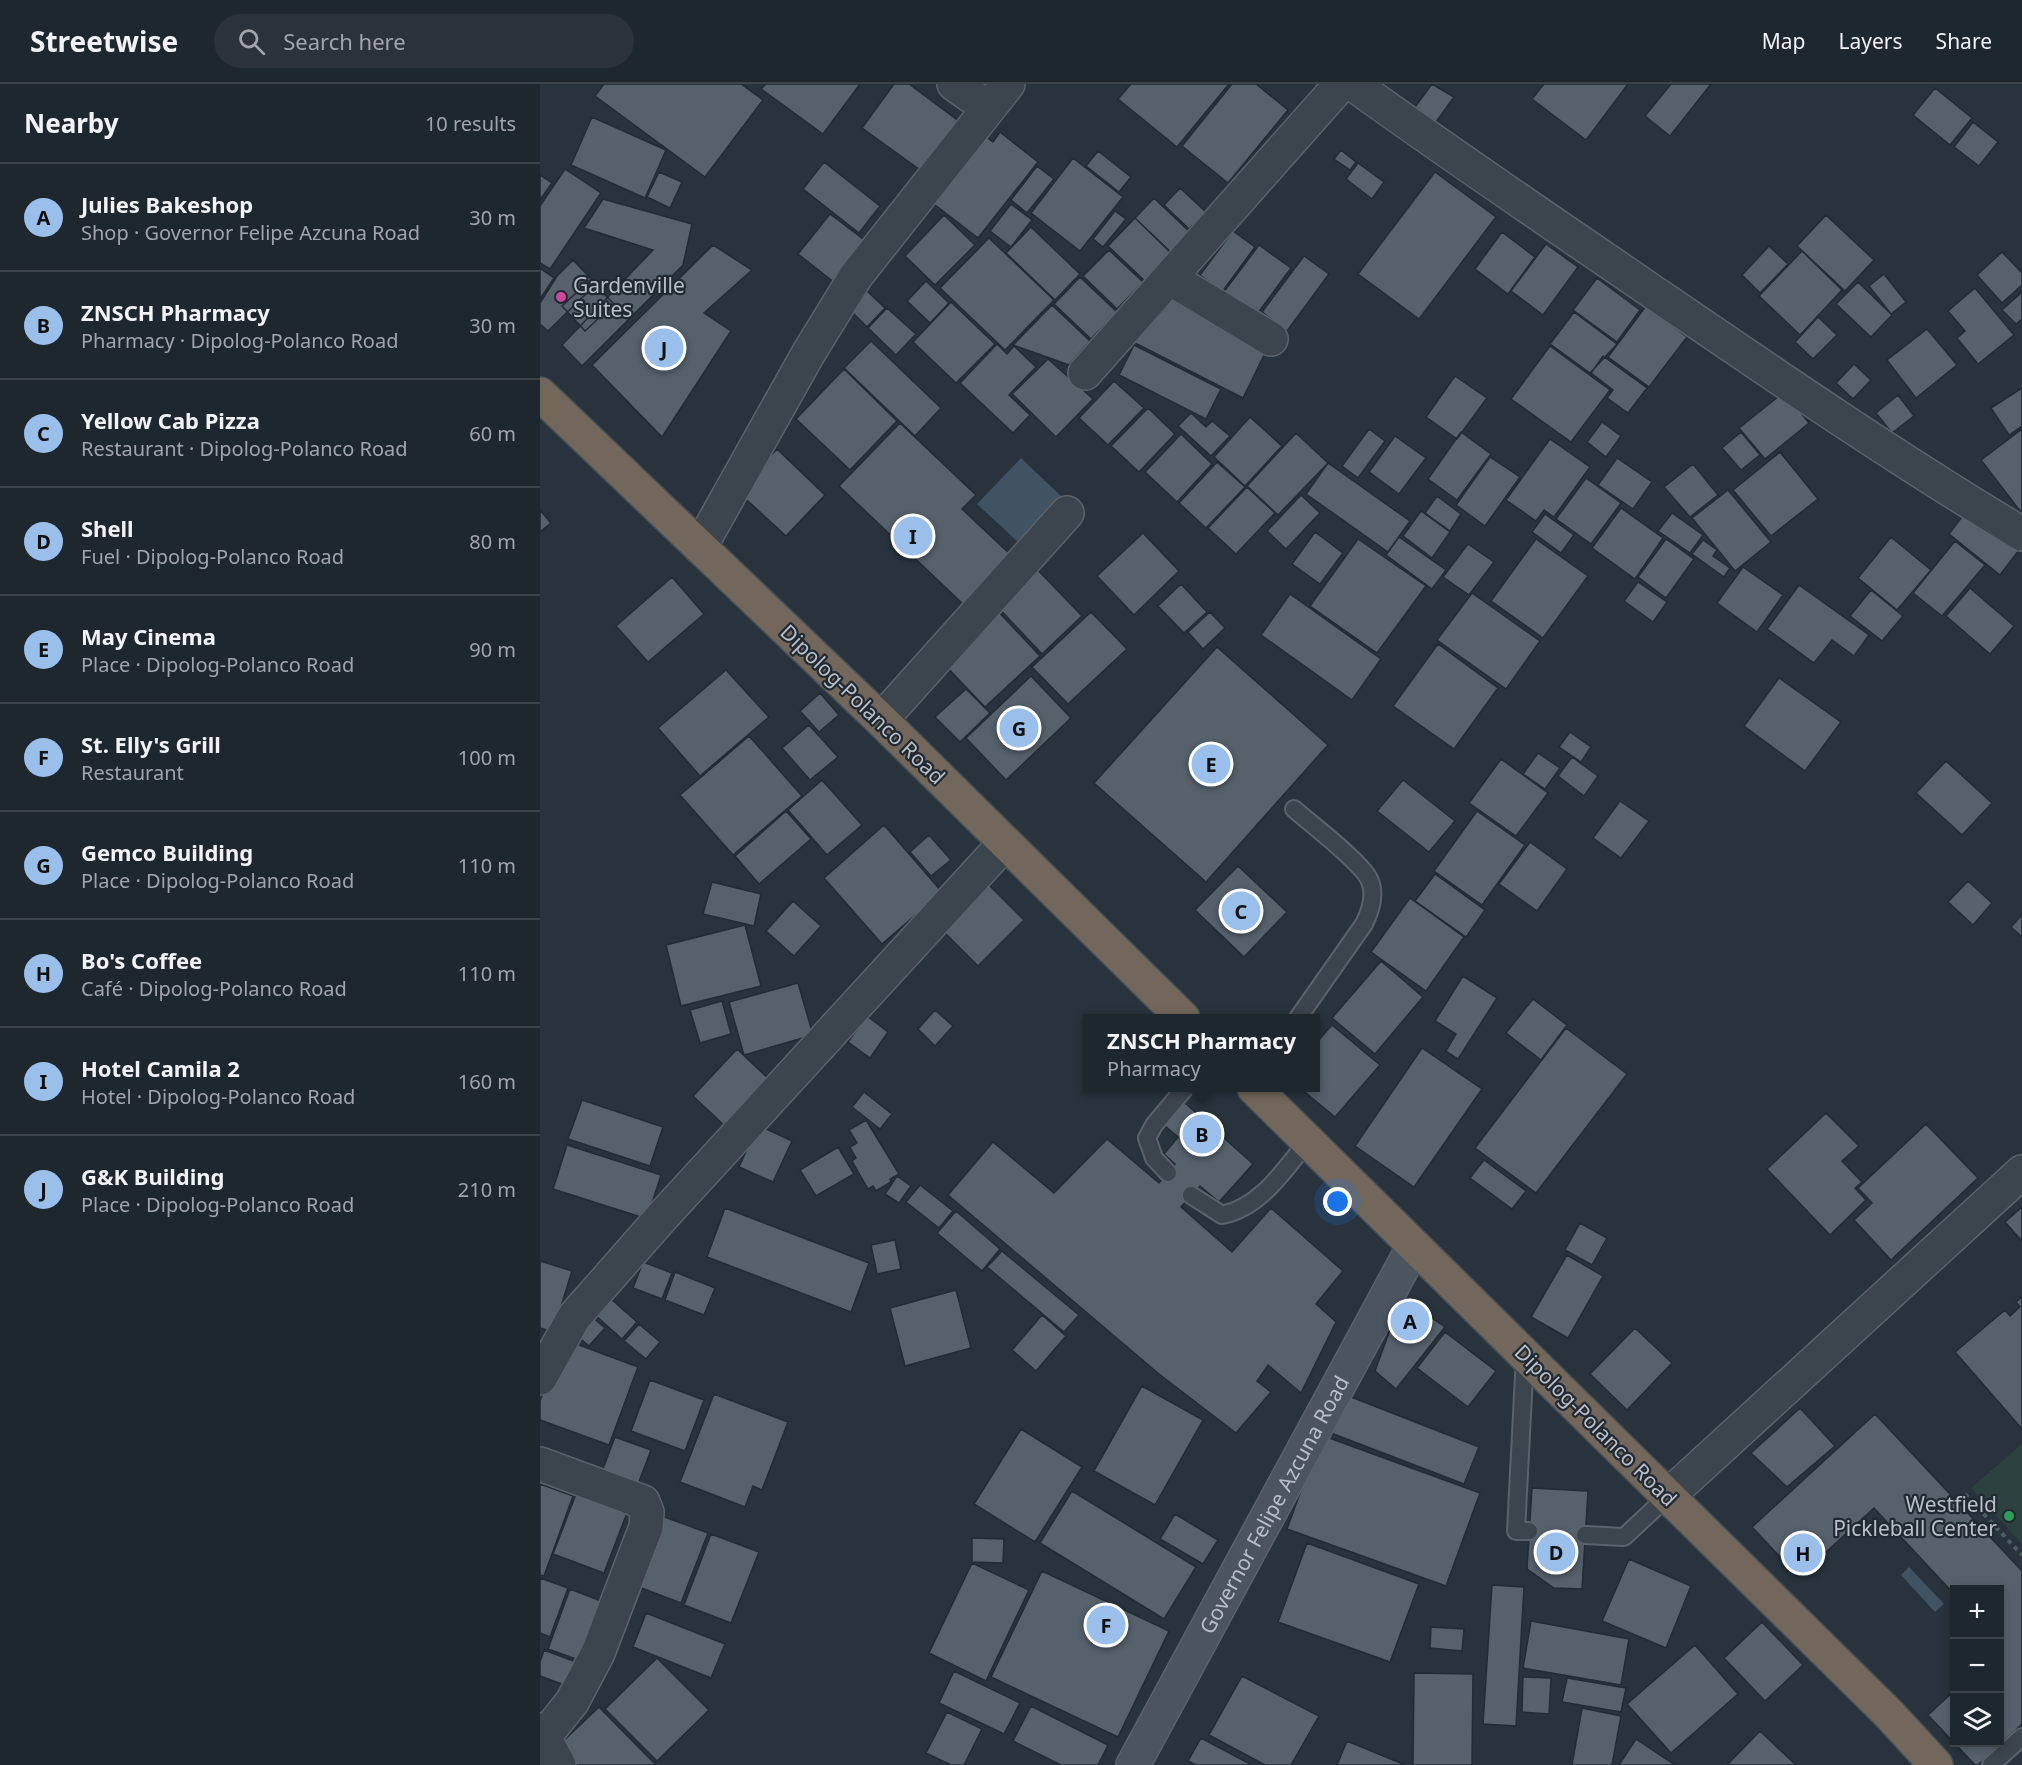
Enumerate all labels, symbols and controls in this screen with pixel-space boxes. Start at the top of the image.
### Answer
search box [214,14,634,68]
text: Streetwise [30,22,178,60]
icon: search [235,25,268,58]
text: Search here [283,26,406,56]
text: Map [1762,27,1806,55]
text: Layers [1839,27,1903,55]
text: Share [1936,27,1992,55]
text: Nearby [24,105,119,141]
text: 10 results [425,110,516,137]
text: Julies Bakeshop [81,189,253,219]
text: A [37,204,50,231]
text: 30 m [469,204,516,231]
text: Shop · Governor Felipe Azcuna Road [81,219,420,246]
place label: Gardenville Suites [573,271,685,323]
marker: Gardenville Suites [554,290,568,304]
text: ZNSCH Pharmacy [81,297,270,327]
text: B [37,312,50,339]
text: 30 m [469,312,516,339]
pin: J [644,326,684,370]
text: Pharmacy · Dipolog-Polanco Road [81,327,398,354]
text: Yellow Cab Pizza [81,405,260,435]
text: C [37,420,50,447]
text: 60 m [469,420,516,447]
text: Restaurant · Dipolog-Polanco Road [81,435,408,462]
text: Shell [81,513,134,543]
pin: I [894,514,932,558]
text: D [36,528,51,555]
text: 80 m [469,528,516,555]
text: Fuel · Dipolog-Polanco Road [81,543,344,570]
street label: Dipolog-Polanco Road [775,618,951,790]
text: May Cinema [81,621,216,651]
text: E [38,636,49,663]
text: 90 m [469,636,516,663]
text: Place · Dipolog-Polanco Road [81,651,354,678]
pin: G [1000,706,1038,750]
text: St. Elly's Grill [81,729,221,759]
pin: E [1192,742,1230,786]
text: F [38,744,49,771]
text: 100 m [458,744,516,771]
text: Restaurant [81,759,184,786]
text: Gemco Building [81,837,253,867]
text: G [36,852,51,879]
text: 110 m [458,852,516,879]
text: Place · Dipolog-Polanco Road [81,867,354,894]
pin: C [1222,888,1260,934]
text: Bo's Coffee [81,945,202,975]
text: H [36,960,51,987]
text: 110 m [458,960,516,987]
text: Café · Dipolog-Polanco Road [81,975,347,1002]
popup [1083,1014,1320,1092]
text: ZNSCH Pharmacy [1107,1025,1296,1055]
text: Hotel Camila 2 [81,1053,240,1083]
text: Pharmacy [1107,1055,1201,1082]
text: I [40,1068,47,1095]
text: 160 m [458,1068,516,1095]
text: Hotel · Dipolog-Polanco Road [81,1083,355,1110]
pin: B [1182,1112,1222,1156]
text: G&K Building [81,1161,225,1191]
text: J [40,1176,47,1203]
text: 210 m [458,1176,516,1203]
your location [1323,1187,1352,1216]
text: Place · Dipolog-Polanco Road [81,1191,354,1218]
pin: A [1390,1298,1430,1344]
street label: Dipolog-Polanco Road [1509,1338,1683,1512]
street label: Governor Felipe Azcuna Road [1193,1371,1355,1639]
place label: Westfield Pickleball Center [1833,1490,1997,1542]
marker: Westfield Pickleball Center [2002,1509,2016,1523]
pin: D [1536,1530,1576,1574]
pin: H [1784,1530,1822,1576]
map controls [1950,1585,2004,1747]
button: + [1950,1585,2004,1639]
pin: F [1086,1602,1126,1648]
button: − [1950,1639,2004,1693]
button: layers [1950,1693,2004,1747]

